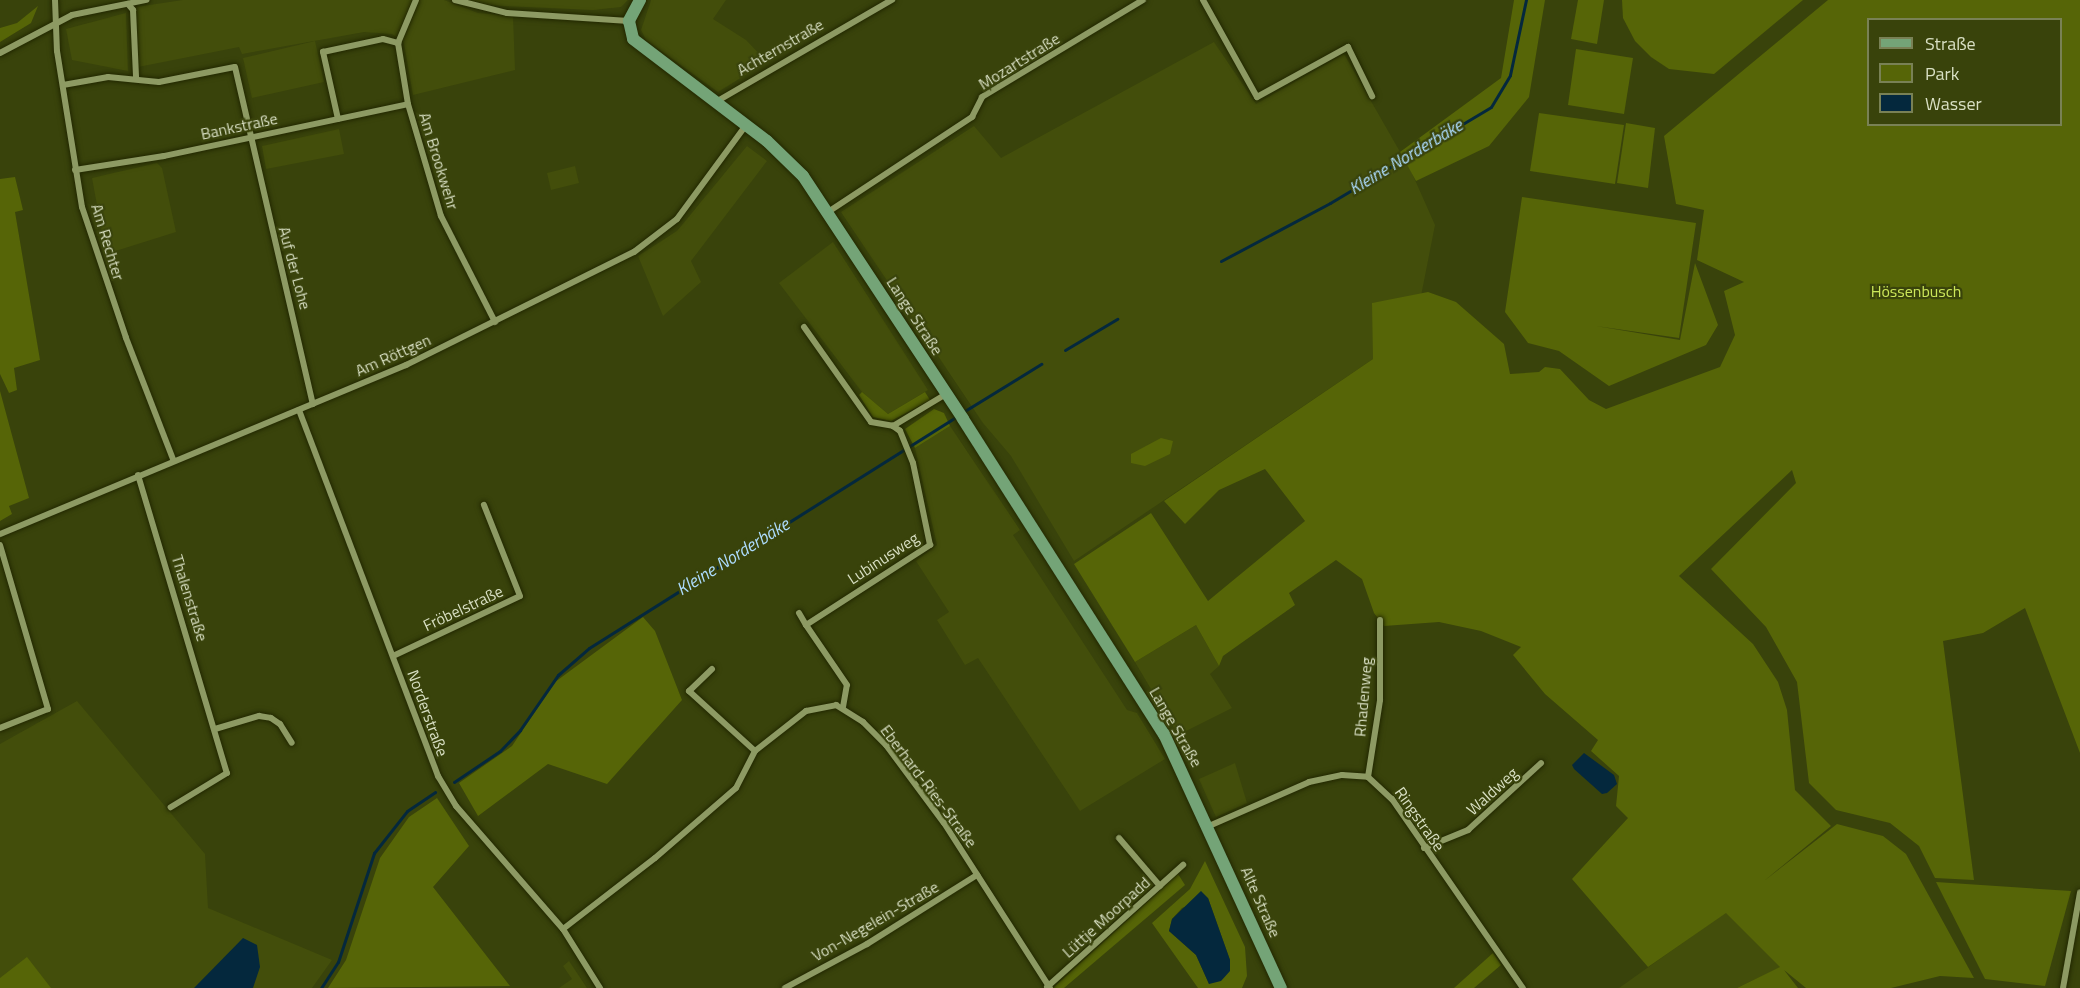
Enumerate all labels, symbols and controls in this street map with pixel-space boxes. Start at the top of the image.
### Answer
street label: Achternstraße [733,15,827,79]
legend [1867,18,2062,126]
street label: Mozartstraße [975,28,1063,94]
text: Straße [1925,30,1976,57]
text: Park [1925,60,1959,87]
text: Wasser [1925,90,1982,117]
street label: Bankstraße [199,109,279,143]
street label: Am Brookwehr [415,110,463,212]
water label: Kleine Norderbäke [1345,114,1467,200]
street label: Am Rechter [87,201,129,283]
street label: Auf der Lohe [275,224,315,312]
street label: Lange Straße [883,273,947,359]
park label: Hössenbusch [1871,281,1961,301]
street label: Am Röttgen [352,330,434,380]
water label: Kleine Norderbäke [673,514,793,600]
street label: Lubinusweg [844,528,922,588]
street label: Thalenstraße [168,553,212,643]
street label: Fröbelstraße [420,581,506,635]
street label: Rhadenweg [1350,656,1376,738]
street label: Norderstraße [404,667,452,759]
street label: Lange Straße [1145,684,1207,770]
street label: Eberhard-Ries-Straße [877,721,981,851]
street label: Waldweg [1462,763,1522,819]
street label: Ringstraße [1391,783,1449,855]
street label: Alte Straße [1237,864,1285,940]
street label: Lüttje Moorpadd [1058,873,1154,961]
street label: Von-Negelein-Straße [808,877,942,965]

